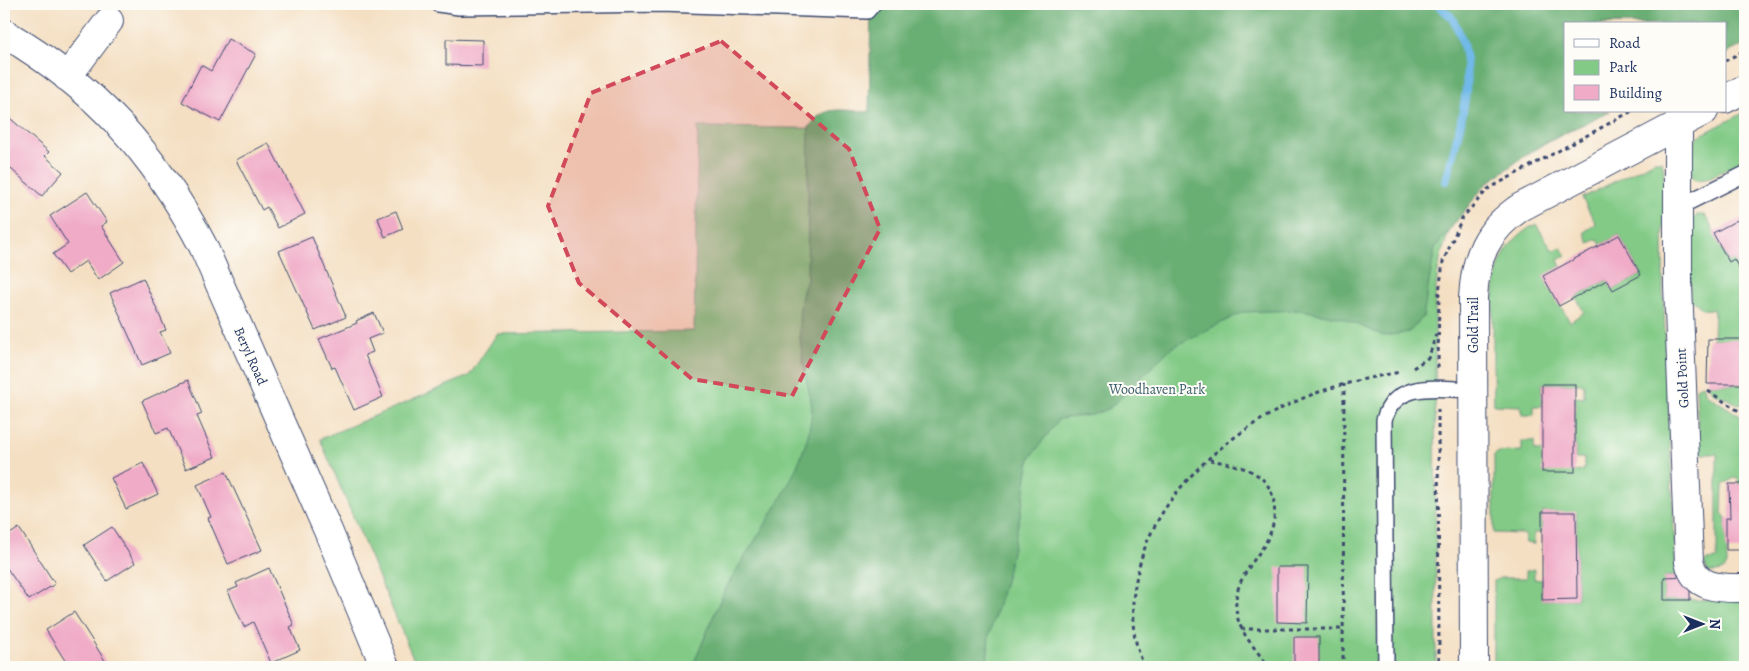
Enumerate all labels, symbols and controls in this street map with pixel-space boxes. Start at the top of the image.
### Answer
legend [1564,22,1726,112]
text: Road [1609,33,1641,53]
text: Park [1609,57,1638,77]
text: Building [1609,83,1662,103]
street label: Gold Trail [1464,296,1483,353]
street label: Beryl Road [229,324,272,389]
street label: Gold Point [1671,347,1694,408]
park label: Woodhaven Park [1108,380,1205,399]
north arrow [1676,598,1726,648]
text: N [1705,619,1724,629]

